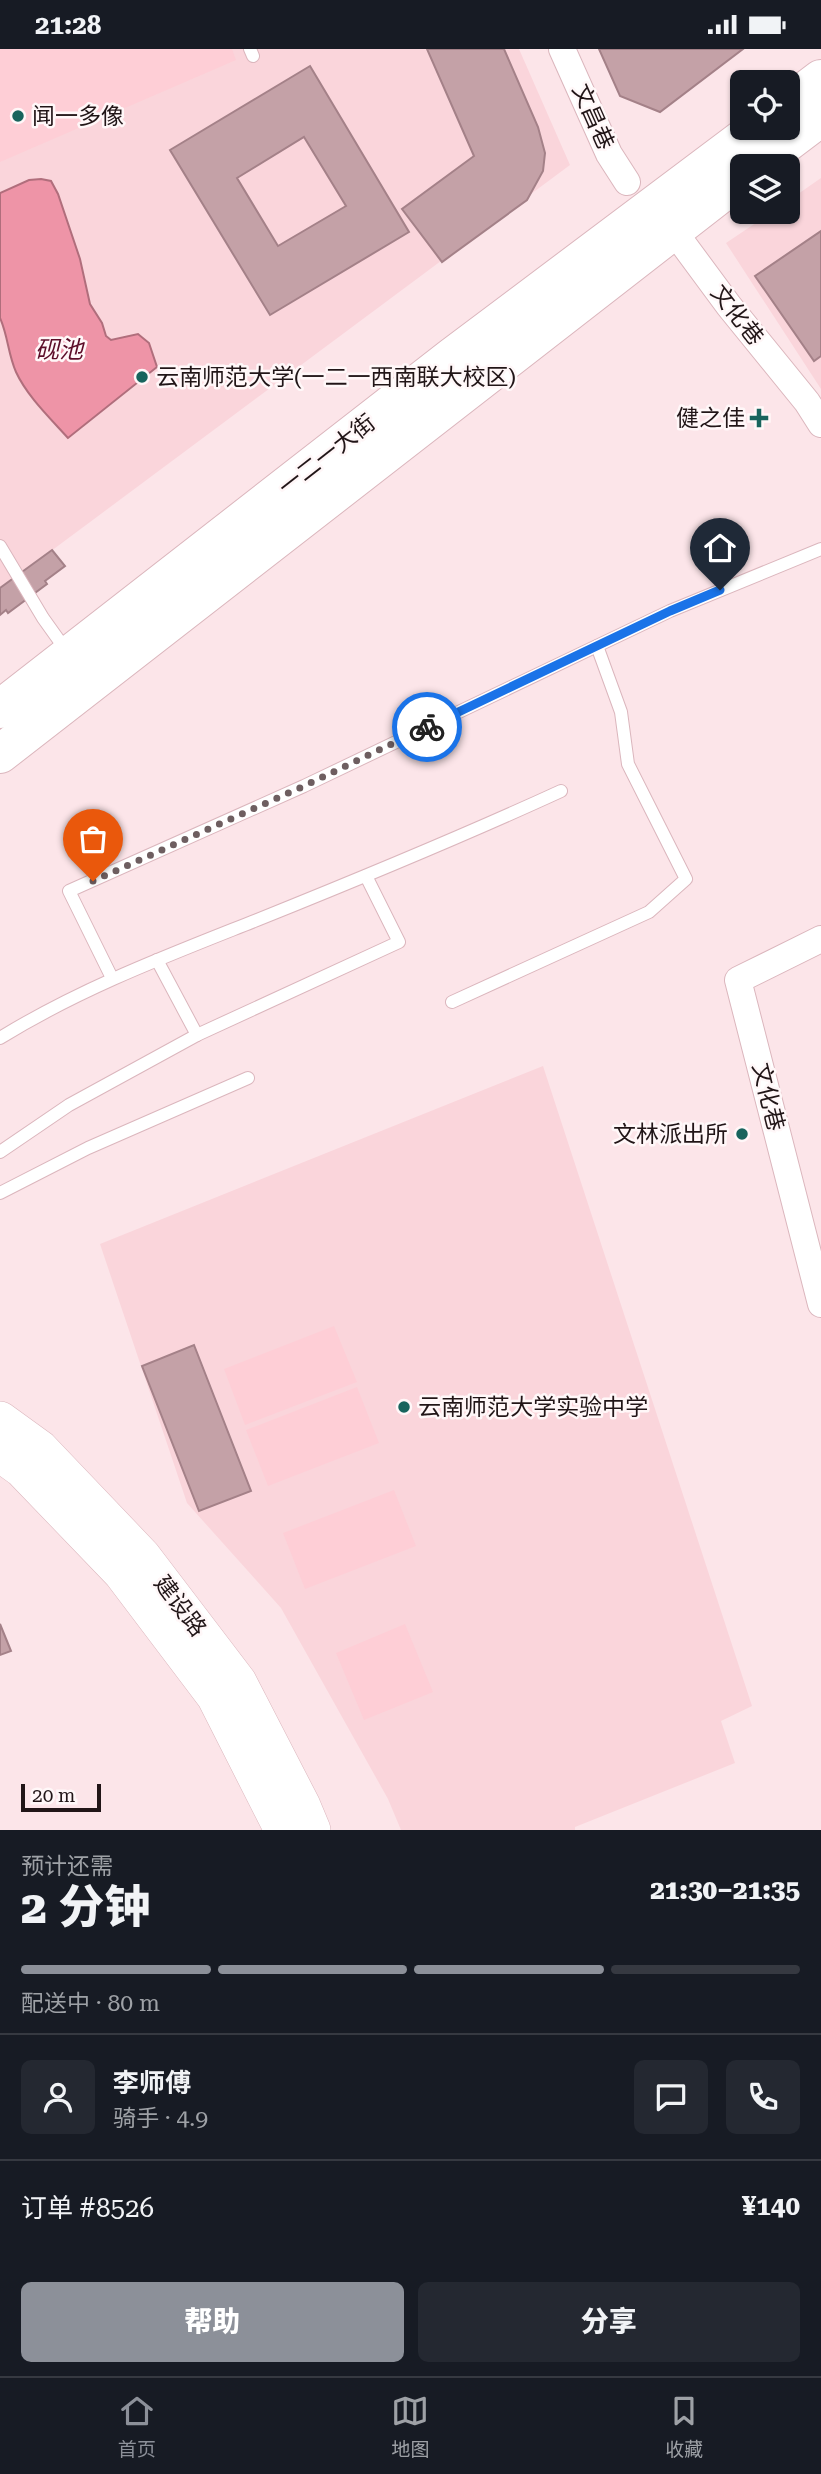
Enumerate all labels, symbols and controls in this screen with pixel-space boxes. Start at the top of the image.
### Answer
text: 21:28 [35,10,101,40]
map controls [730,70,800,224]
button: locate [730,70,800,140]
street label: 文昌巷 [567,80,619,154]
place label: 闻一多像 [32,103,124,130]
marker: 闻一多像 [10,108,26,124]
button: layers [730,154,800,224]
street label: 文化巷 [705,280,769,350]
water label: 砚池 [35,336,85,364]
place label: 云南师范大学(一二一西南联大校区) [156,364,516,391]
marker: 云南师范大学(一二一西南联大校区) [134,369,150,385]
place label: 健之佳 [676,405,745,432]
street label: 一二一大街 [273,409,381,501]
marker: 健之佳 [751,410,767,426]
pin [690,518,750,590]
icon: home [701,529,739,567]
courier [392,692,462,762]
icon: bike [408,708,446,746]
pin [63,809,123,881]
icon: bag [74,820,112,858]
street label: 文化巷 [747,1060,789,1134]
place label: 文林派出所 [613,1121,728,1148]
marker: 文林派出所 [734,1126,750,1142]
place label: 云南师范大学实验中学 [418,1394,648,1421]
marker: 云南师范大学实验中学 [396,1399,412,1415]
street label: 建设路 [148,1570,212,1642]
scale bar [21,1781,102,1813]
text: 20 m [32,1784,75,1807]
text: 预计还需 [21,1853,113,1880]
text: 21:30–21:35 [650,1875,800,1905]
text: 2 分钟 [21,1880,150,1934]
text: 配送中 · 80 m [21,1990,160,2017]
button: person [21,2060,95,2134]
button: chat [634,2060,708,2134]
button: phone [726,2060,800,2134]
text: 李师傅 [113,2068,191,2098]
text: 骑手 · 4.9 [113,2105,208,2132]
text: ¥140 [742,2191,800,2221]
text: 订单 #8526 [21,2193,154,2223]
button: 帮助 [21,2282,404,2362]
button: 分享 [418,2282,800,2362]
tab: 首页 [118,2392,156,2461]
tab: 地图 [391,2392,429,2461]
tab: 收藏 [665,2392,703,2461]

